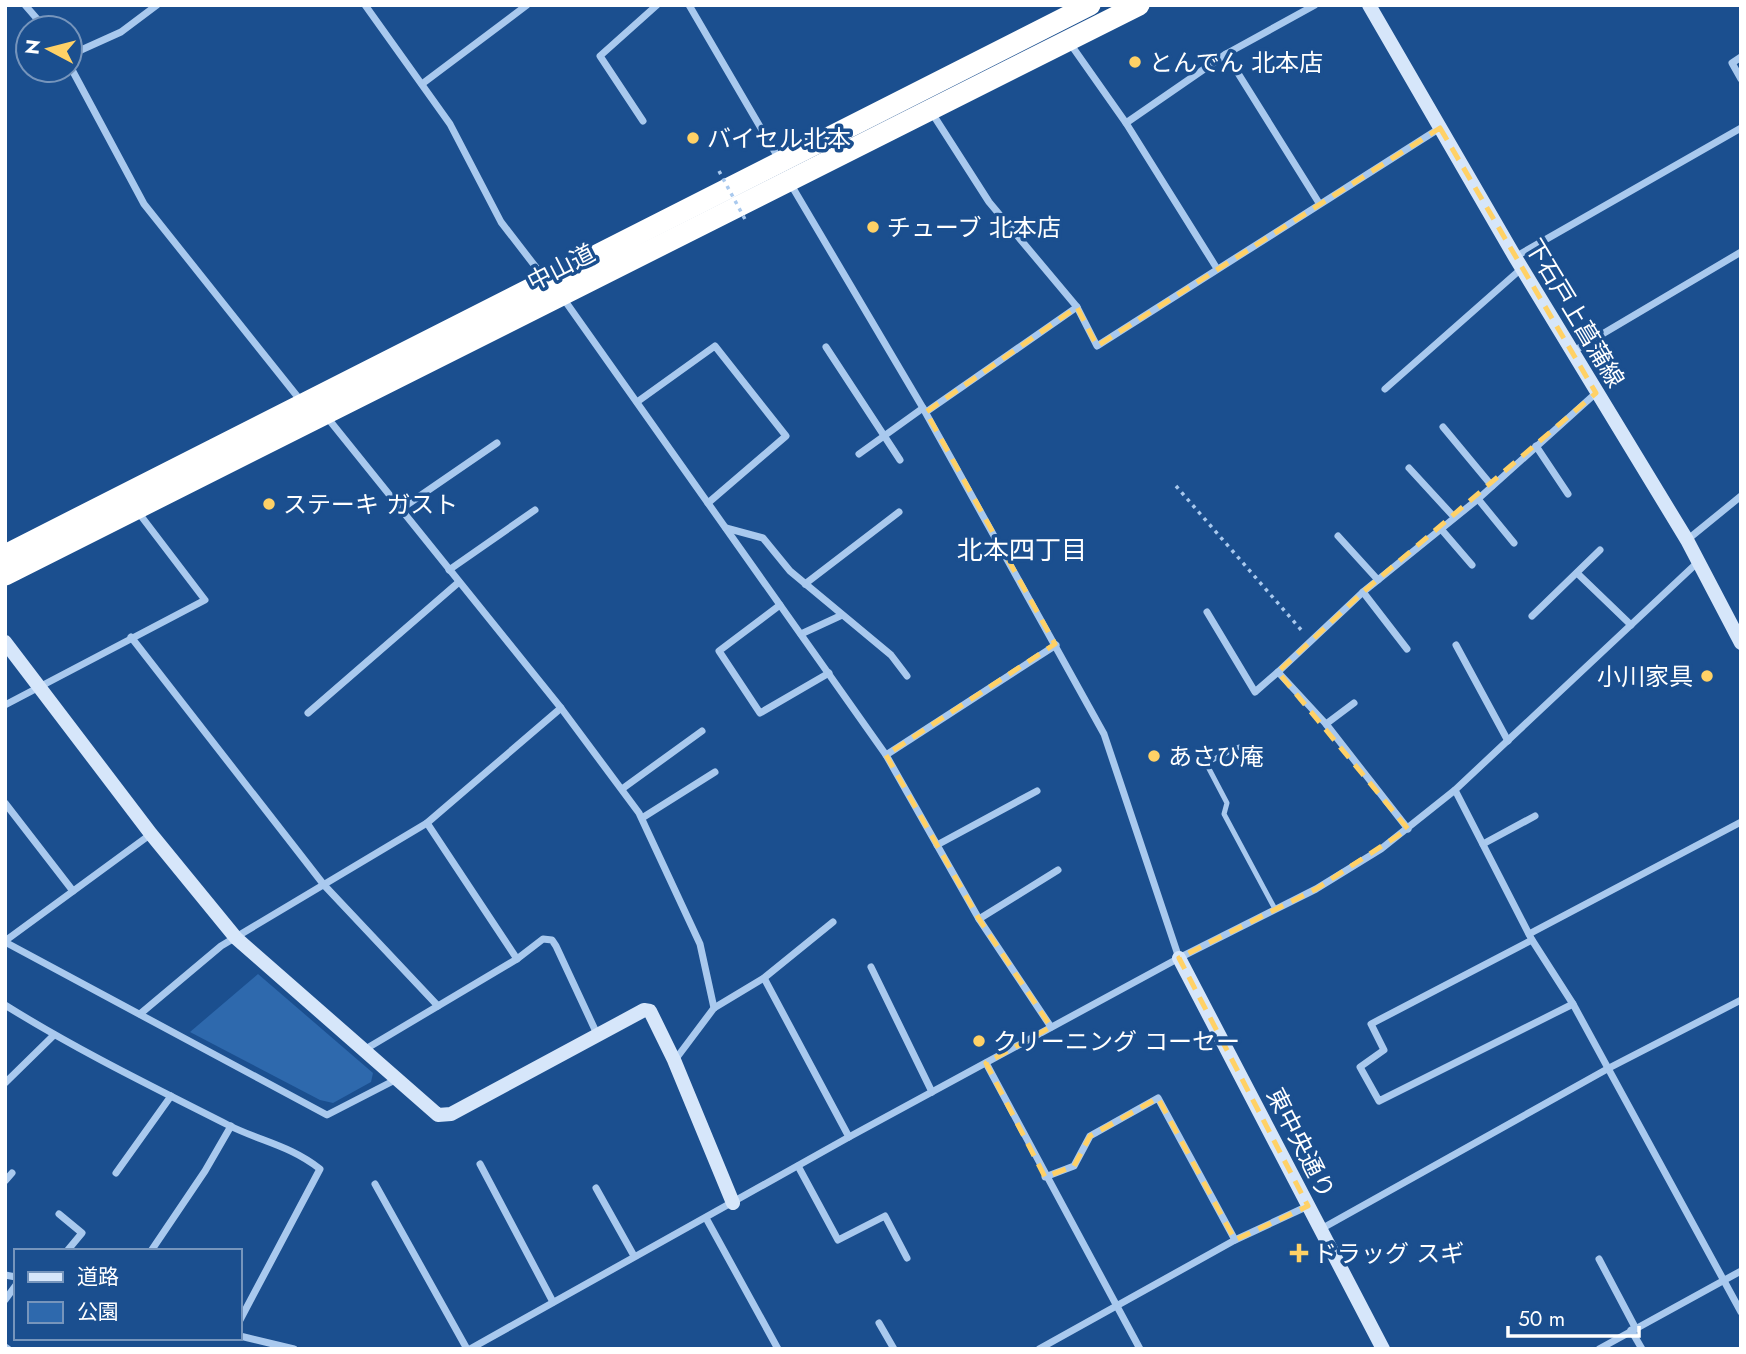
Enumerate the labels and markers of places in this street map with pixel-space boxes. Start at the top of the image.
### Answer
place label: とんでん 北本店 [1149,45,1323,80]
marker: とんでん 北本店 [1127,54,1143,70]
place label: バイセル北本 [707,121,851,156]
marker: バイセル北本 [685,130,701,146]
place label: チューブ 北本店 [887,210,1061,245]
marker: チューブ 北本店 [865,219,881,235]
place label: ステーキ ガスト [283,487,458,522]
marker: ステーキ ガスト [261,496,277,512]
place label: 小川家具 [1597,659,1693,694]
marker: 小川家具 [1699,668,1715,684]
place label: あさひ庵 [1168,739,1264,774]
marker: あさひ庵 [1146,748,1162,764]
place label: クリーニング コーセー [993,1024,1240,1059]
marker: クリーニング コーセー [971,1033,987,1049]
place label: ドラッグ スギ [1313,1236,1464,1271]
marker: ドラッグ スギ [1291,1245,1307,1261]

